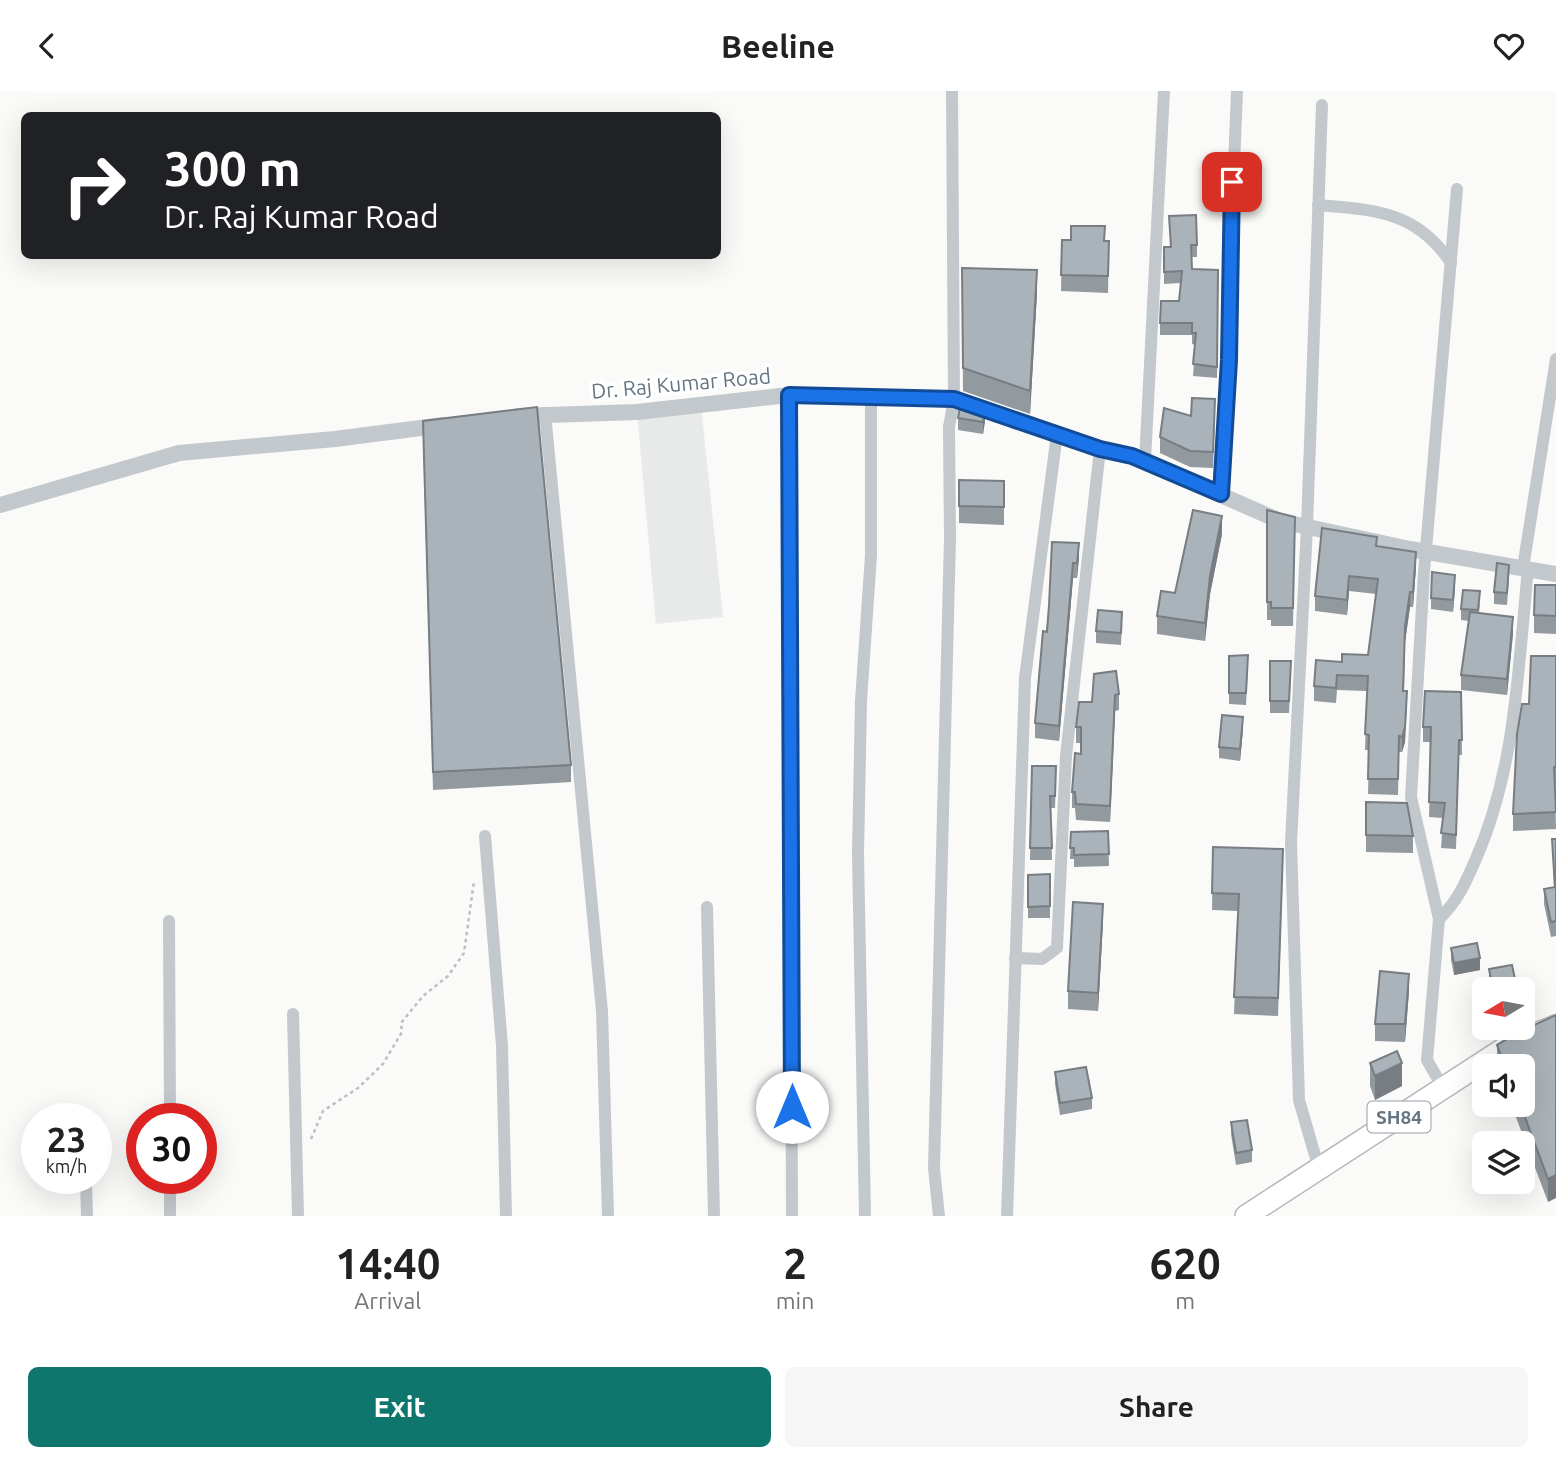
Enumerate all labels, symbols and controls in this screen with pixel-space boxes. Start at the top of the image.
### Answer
icon: back [28,27,66,65]
icon: heart [1490,27,1528,65]
text: Beeline [721,28,835,64]
icon: right [49,140,140,231]
text: 300 m [164,140,301,195]
pin [1202,152,1262,212]
icon: arrive [1213,163,1251,201]
text: Dr. Raj Kumar Road [164,198,439,234]
street label: Dr. Raj Kumar Road [590,363,772,403]
north arrow [1472,977,1535,1039]
map controls [1472,977,1535,1194]
button: sound [1472,1054,1535,1117]
position arrow [755,1070,829,1144]
road number: SH84 [1368,1101,1430,1133]
speed limit sign: 30 [126,1103,217,1194]
text: 23 [47,1119,86,1159]
button: layers [1472,1131,1535,1194]
text: km/h [46,1156,87,1176]
text: 14:40 [335,1240,440,1287]
text: 2 [783,1240,807,1287]
text: 620 [1150,1240,1221,1287]
text: Arrival [354,1288,421,1313]
text: min [776,1288,814,1313]
text: m [1175,1288,1195,1313]
button: Exit [28,1367,771,1447]
button: Share [785,1367,1528,1447]

